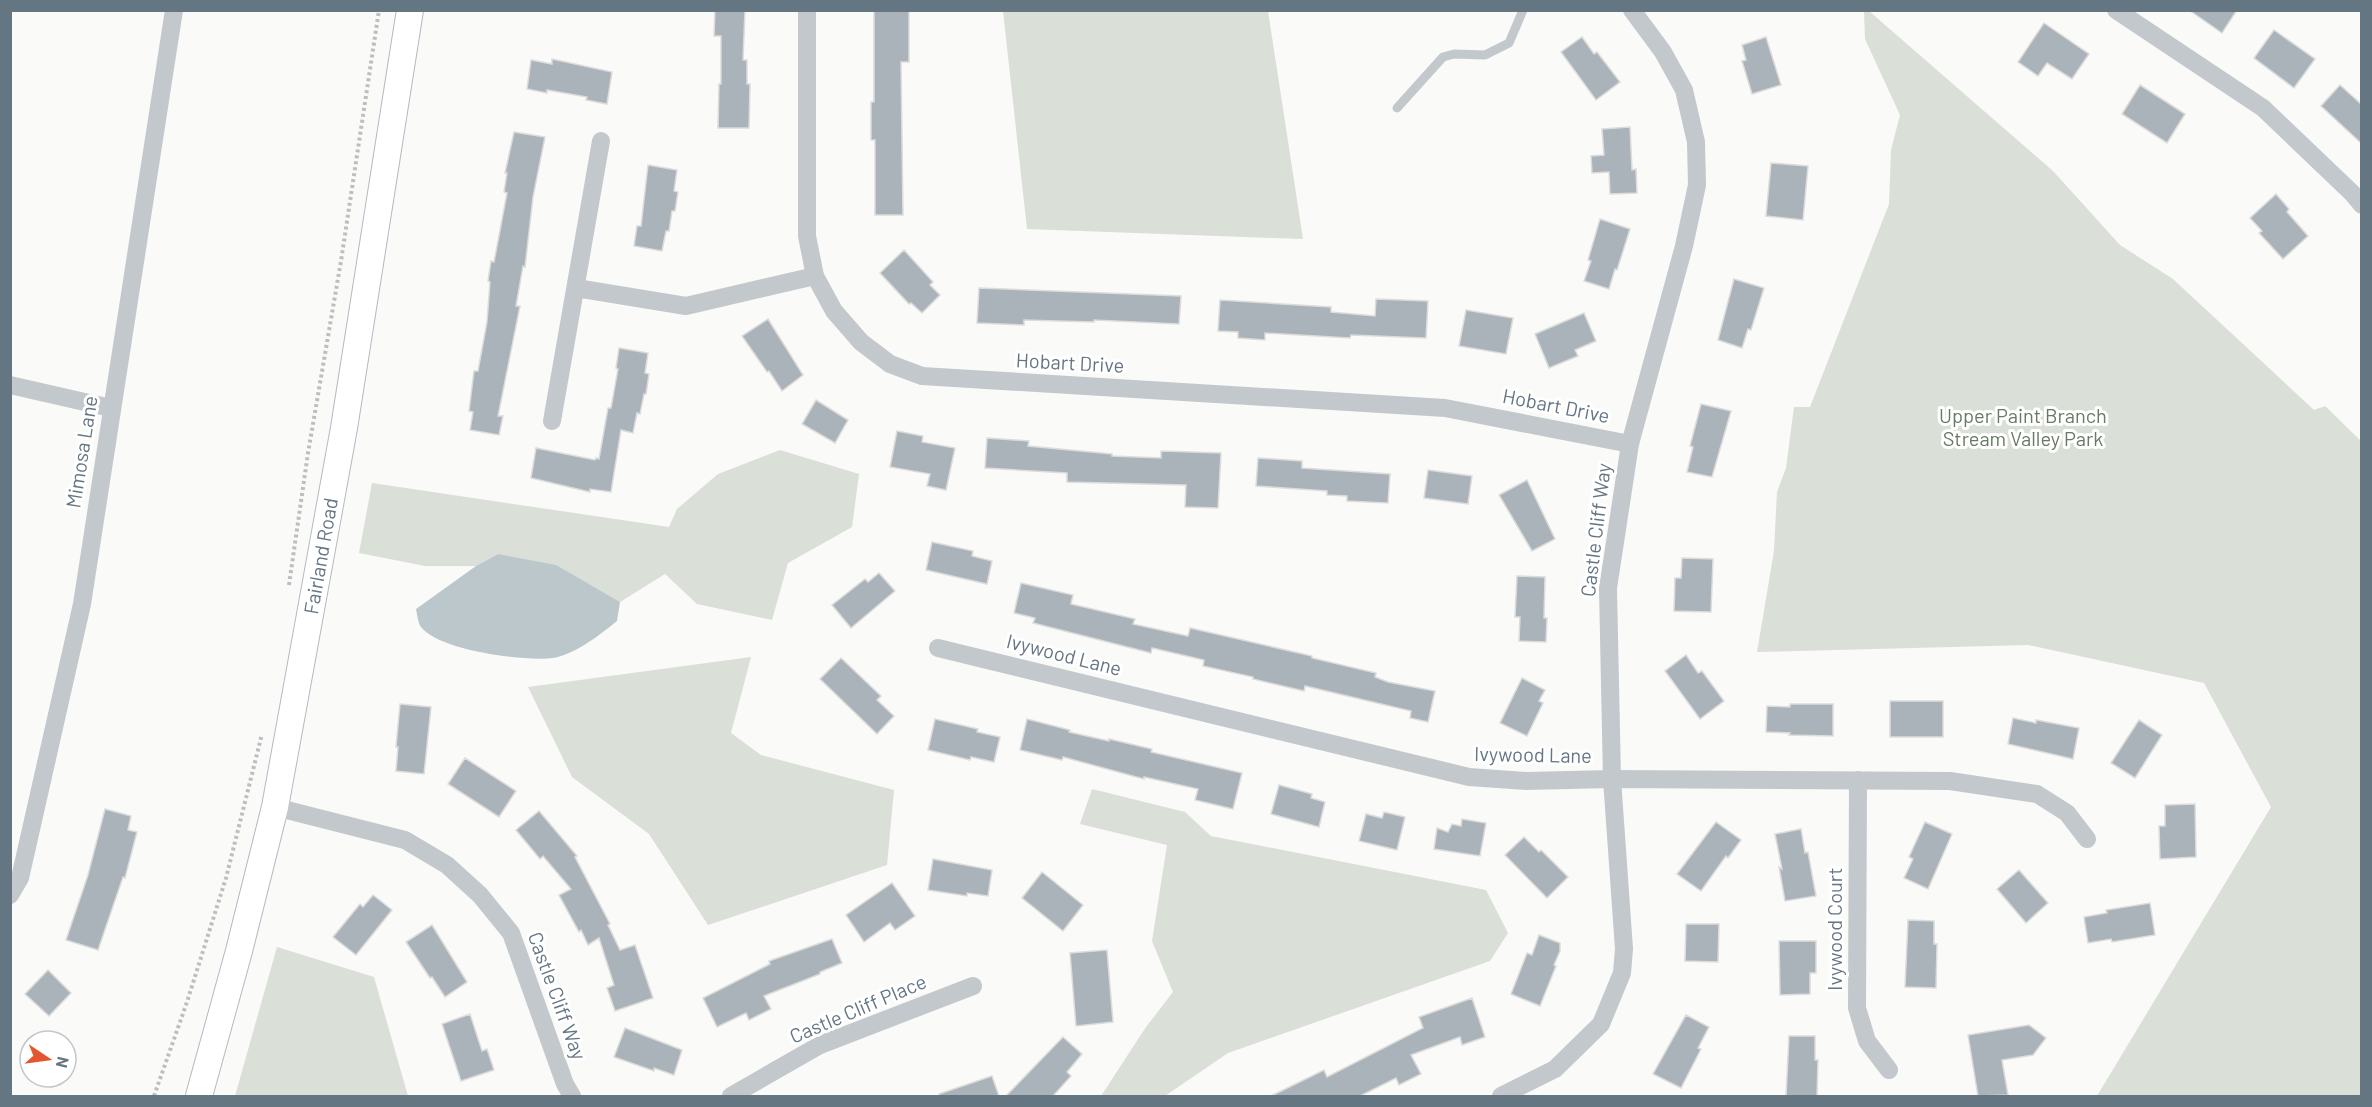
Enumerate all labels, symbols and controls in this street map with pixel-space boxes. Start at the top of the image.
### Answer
street label: Hobart Drive [1015,347,1125,377]
street label: Hobart Drive [1501,383,1612,427]
street label: Mimosa Lane [60,394,102,510]
park label: Upper Paint Branch Stream Valley Park [1939,403,2107,450]
street label: Castle Cliff Way [1575,462,1615,598]
street label: Fairland Road [298,496,342,616]
street label: Ivywood Lane [1004,628,1124,680]
street label: Ivywood Lane [1474,741,1592,767]
street label: Ivywood Court [1822,867,1846,991]
street label: Castle Cliff Way [524,928,592,1063]
street label: Castle Cliff Place [786,968,930,1048]
north arrow [18,1029,78,1089]
text: N [53,1055,74,1070]

